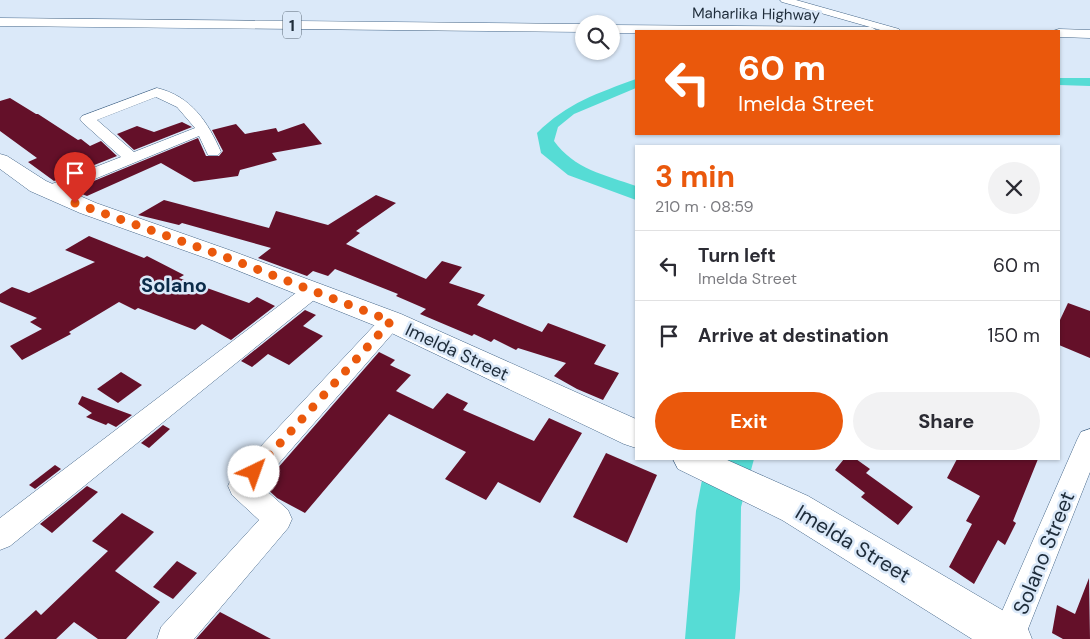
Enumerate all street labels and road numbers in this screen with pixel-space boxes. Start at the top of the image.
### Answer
street label: Maharlika Highway [692,3,821,25]
road number: 1 [283,12,301,38]
street label: Imelda Street [401,318,513,386]
street label: Solano Street [1007,487,1081,619]
street label: Imelda Street [790,499,916,589]

